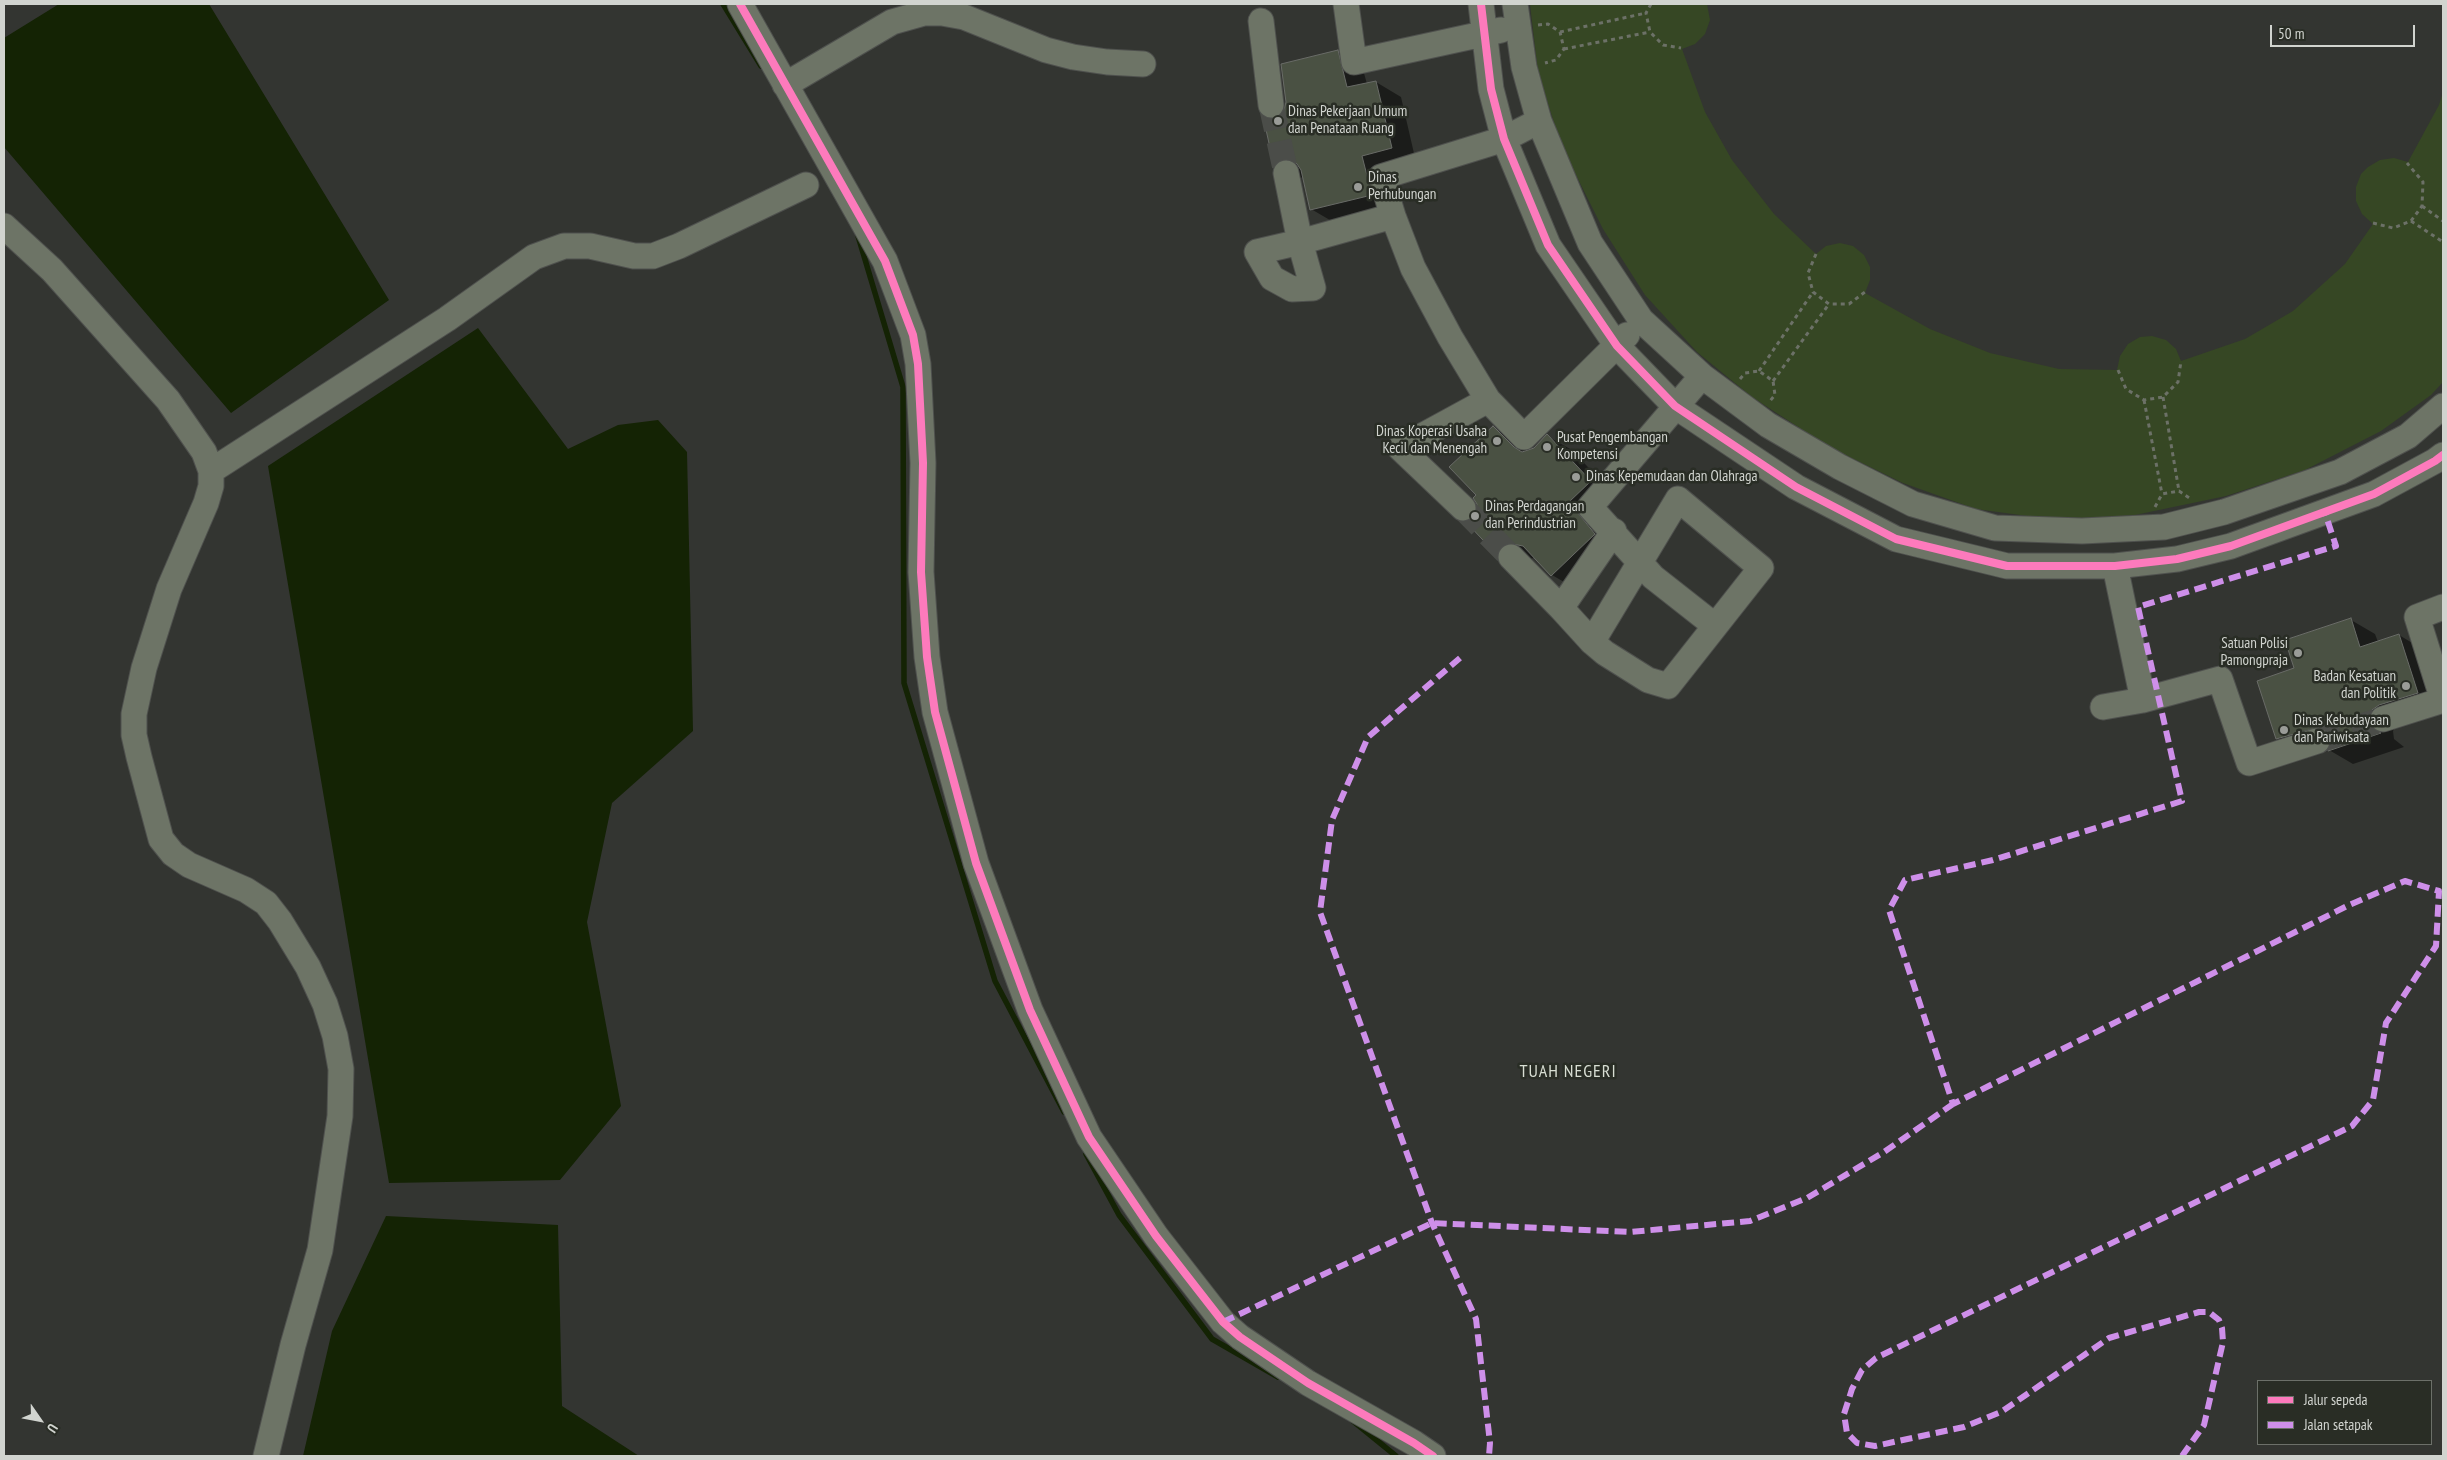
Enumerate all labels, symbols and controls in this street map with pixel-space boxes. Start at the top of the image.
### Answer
scale bar [2272,15,2417,47]
text: 50 m [2278,24,2304,43]
place label: Dinas Pekerjaan Umum dan Penataan Ruang [1288,103,1407,138]
marker: Dinas Pekerjaan Umum dan Penataan Ruang [1272,115,1284,127]
place label: Dinas Perhubungan [1368,169,1436,204]
marker: Dinas Perhubungan [1352,181,1364,193]
place label: Dinas Koperasi Usaha Kecil dan Menengah [1376,423,1487,458]
place label: Pusat Pengembangan Kompetensi [1557,429,1668,464]
marker: Dinas Koperasi Usaha Kecil dan Menengah [1491,435,1503,447]
marker: Pusat Pengembangan Kompetensi [1541,441,1553,453]
place label: Dinas Kepemudaan dan Olahraga [1586,468,1757,486]
marker: Dinas Kepemudaan dan Olahraga [1570,471,1582,483]
place label: Dinas Perdagangan dan Perindustrian [1485,498,1584,533]
marker: Dinas Perdagangan dan Perindustrian [1469,510,1481,522]
place label: Satuan Polisi Pamongpraja [2220,635,2288,670]
marker: Satuan Polisi Pamongpraja [2292,647,2304,659]
place label: Badan Kesatuan dan Politik [2313,668,2396,703]
marker: Badan Kesatuan dan Politik [2400,680,2412,692]
place label: Dinas Kebudayaan dan Pariwisata [2294,712,2389,747]
marker: Dinas Kebudayaan dan Pariwisata [2278,724,2290,736]
district label: TUAH NEGERI [1518,1061,1618,1083]
legend [2257,1380,2432,1445]
text: Jalur sepeda [2304,1390,2367,1409]
north arrow [15,1395,65,1445]
text: Jalan setapak [2304,1415,2373,1434]
text: U [43,1420,62,1436]

